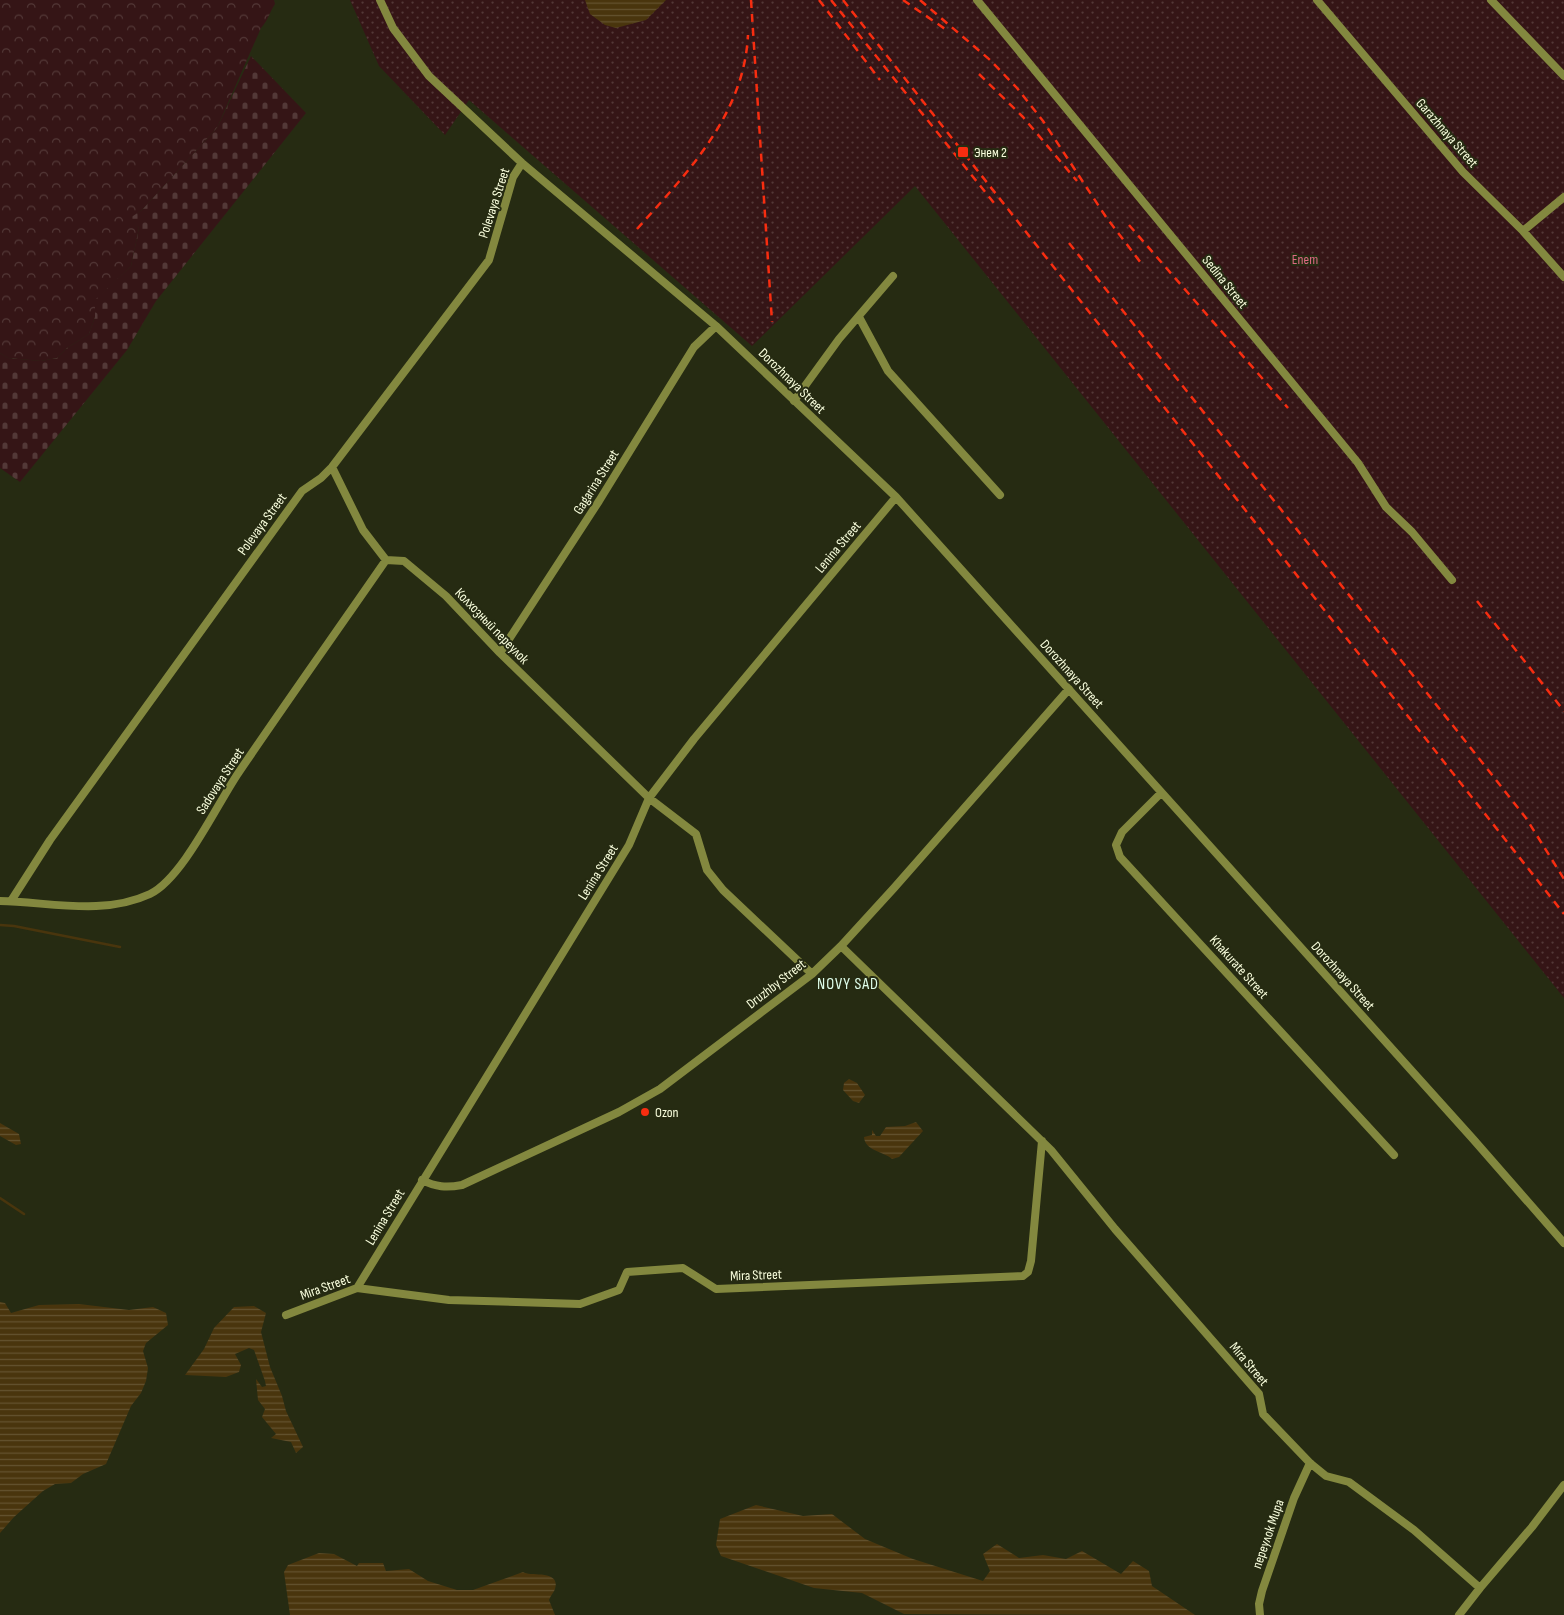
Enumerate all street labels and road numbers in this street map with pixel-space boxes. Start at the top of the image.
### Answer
street label: Garazhnaya Street [1412,95,1482,171]
street label: Polevaya Street [475,166,513,240]
street label: Sedina Street [1199,252,1251,312]
street label: Dorozhnaya Street [755,345,829,417]
street label: Gagarina Street [569,447,623,517]
street label: Polevaya Street [234,490,290,558]
street label: Lenina Street [811,518,865,576]
street label: Колхозный переулок [451,584,533,668]
street label: Dorozhnaya Street [1037,636,1107,712]
street label: Sadovaya Street [192,745,248,817]
street label: Lenina Street [574,841,622,903]
street label: Khakurate Street [1206,932,1272,1002]
street label: Dorozhnaya Street [1308,938,1378,1014]
street label: Druzhby Street [743,956,809,1012]
street label: Lenina Street [362,1186,408,1248]
street label: Mira Street [730,1266,782,1284]
street label: Mira Street [298,1270,352,1304]
street label: Mira Street [1226,1339,1272,1389]
street label: переулок Мира [1248,1497,1288,1571]

